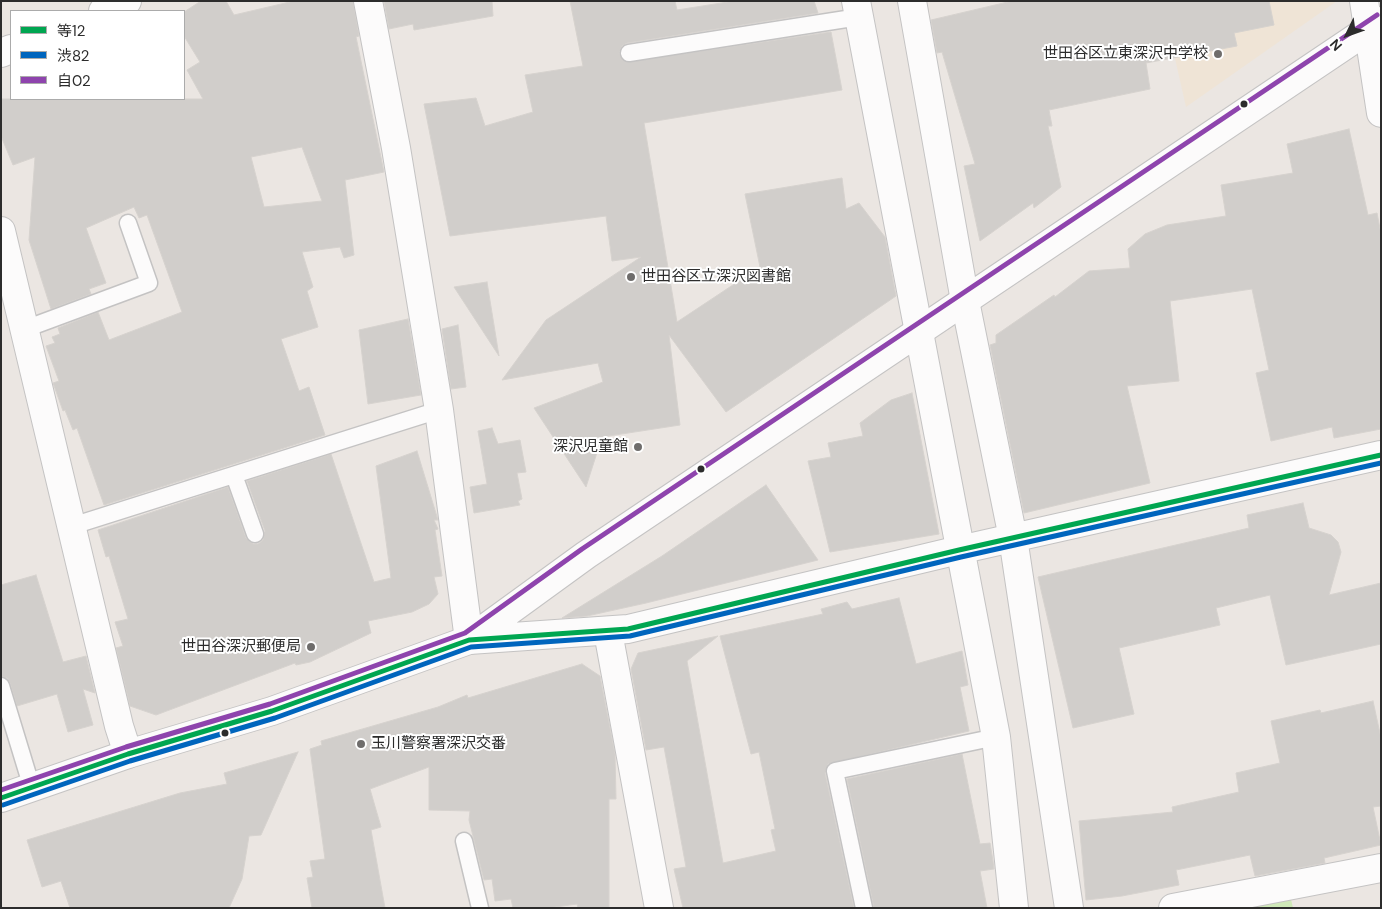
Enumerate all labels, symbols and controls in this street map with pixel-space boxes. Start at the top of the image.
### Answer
legend [10,10,185,100]
north arrow [1322,10,1372,60]
text: 等12 [57,21,85,41]
text: N [1326,35,1346,55]
place label: 世田谷区立東深沢中学校 [1043,45,1208,63]
text: 渋82 [57,46,90,66]
marker: 世田谷区立東深沢中学校 [1212,48,1224,60]
text: 自02 [57,71,91,91]
unlabelled marker [1239,99,1249,109]
place label: 世田谷区立深沢図書館 [641,268,791,286]
marker: 世田谷区立深沢図書館 [625,271,637,283]
place label: 深沢児童館 [553,438,628,456]
marker: 深沢児童館 [632,441,644,453]
unlabelled marker [696,464,706,474]
place label: 世田谷深沢郵便局 [181,638,301,656]
marker: 世田谷深沢郵便局 [305,641,317,653]
unlabelled marker [220,728,230,738]
place label: 玉川警察署深沢交番 [371,735,506,753]
marker: 玉川警察署深沢交番 [355,738,367,750]

